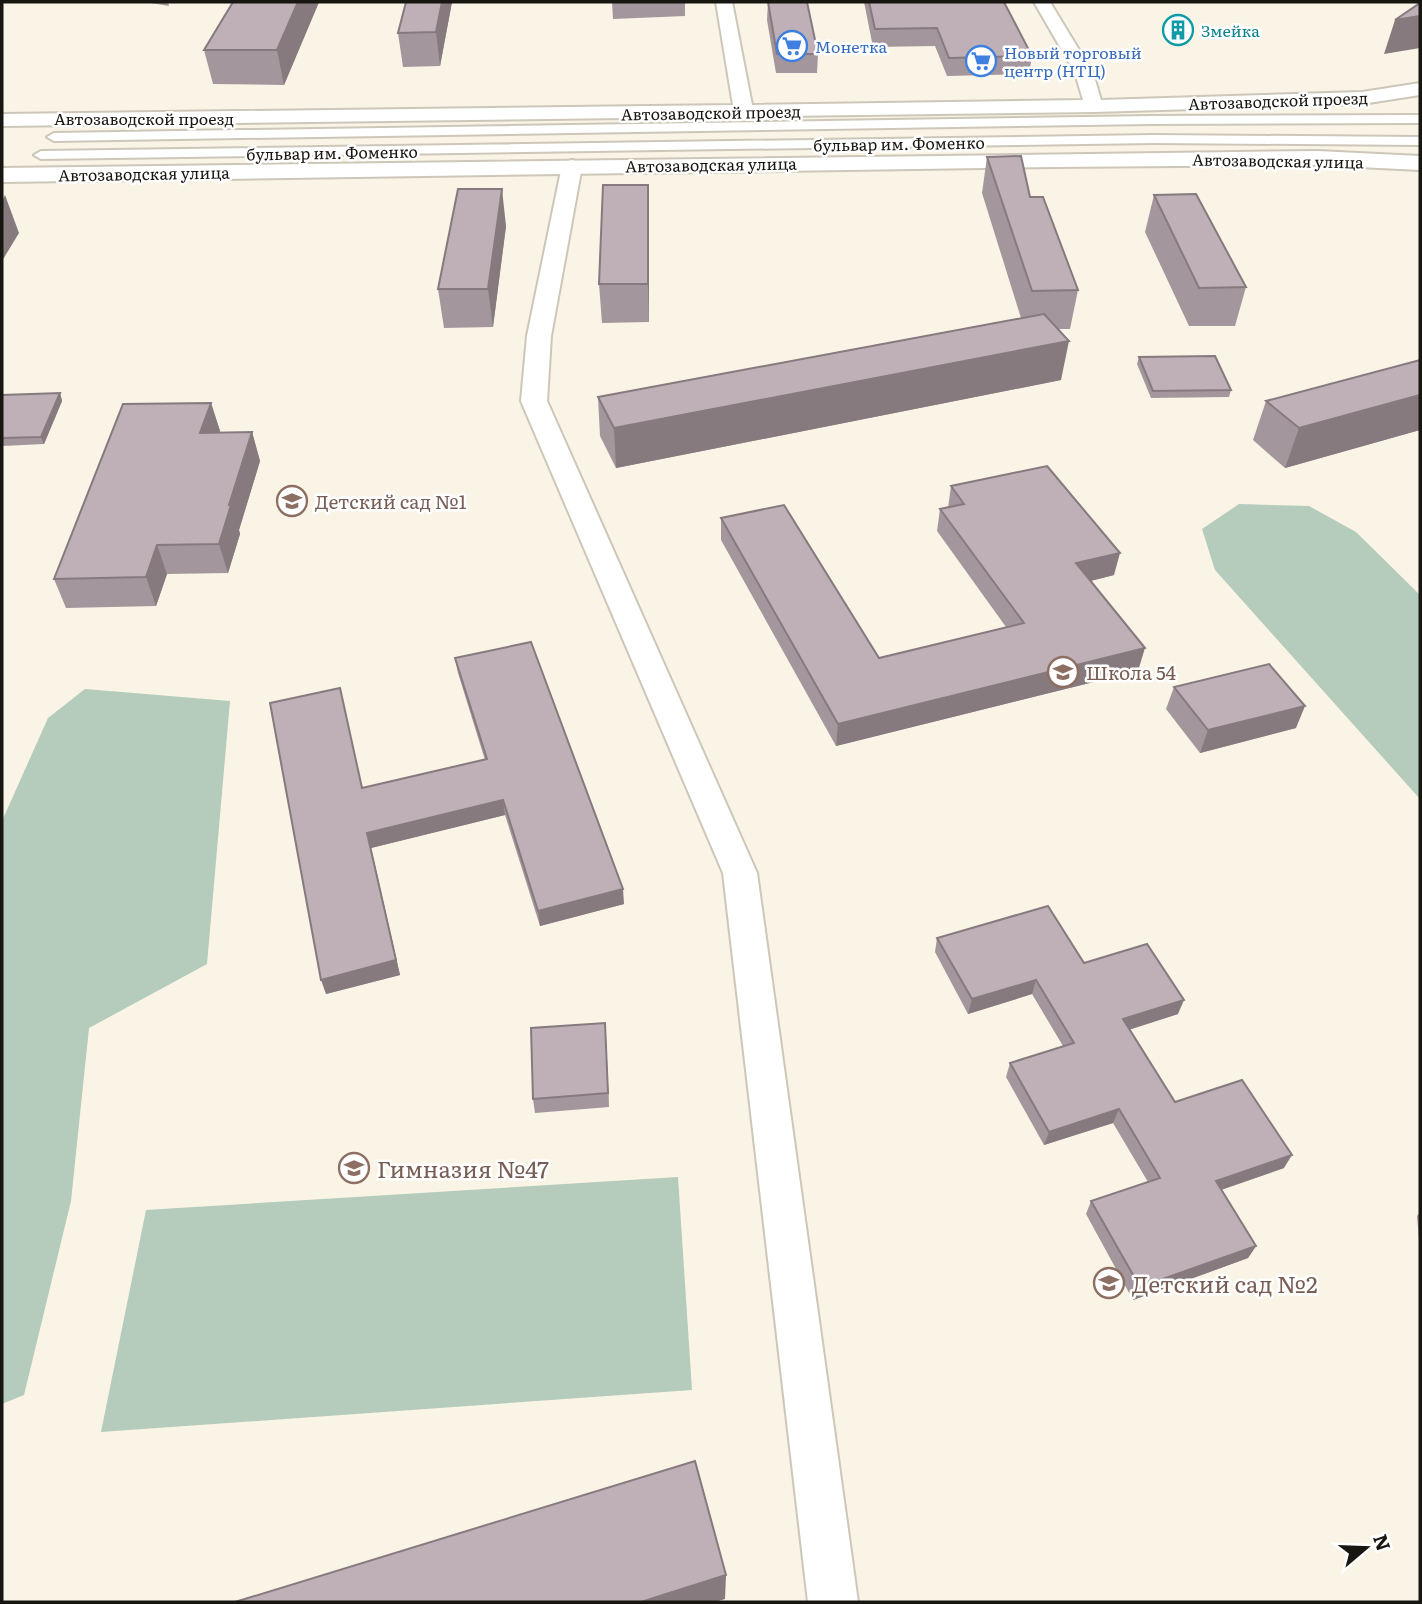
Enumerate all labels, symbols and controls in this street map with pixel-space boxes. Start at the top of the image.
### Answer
building icon: Змейка [1161,13,1195,47]
place label: Змейка [1201,18,1260,42]
supermarket icon: Монетка [775,29,809,63]
place label: Монетка [815,34,888,58]
place label: Новый торговый центр (НТЦ) [1004,40,1142,82]
supermarket icon: Новый торговый центр (НТЦ) [964,44,998,78]
street label: Автозаводской проезд [1188,85,1368,115]
street label: Автозаводской проезд [621,98,801,126]
street label: Автозаводской проезд [54,106,234,130]
street label: бульвар им. Фоменко [813,130,985,156]
street label: бульвар им. Фоменко [246,139,418,165]
street label: Автозаводская улица [1192,147,1364,174]
street label: Автозаводская улица [625,150,797,177]
street label: Автозаводская улица [58,159,230,186]
school or university icon: Детский сад №1 [275,484,309,518]
place label: Детский сад №1 [315,487,467,515]
school or university icon: Школа 54 [1046,655,1080,689]
place label: Школа 54 [1086,658,1177,686]
school or university icon: Гимназия №47 [337,1151,371,1185]
place label: Гимназия №47 [377,1151,549,1185]
school or university icon: Детский сад №2 [1092,1266,1126,1300]
place label: Детский сад №2 [1132,1266,1318,1300]
north arrow [1331,1513,1401,1583]
text: N [1367,1530,1399,1554]

